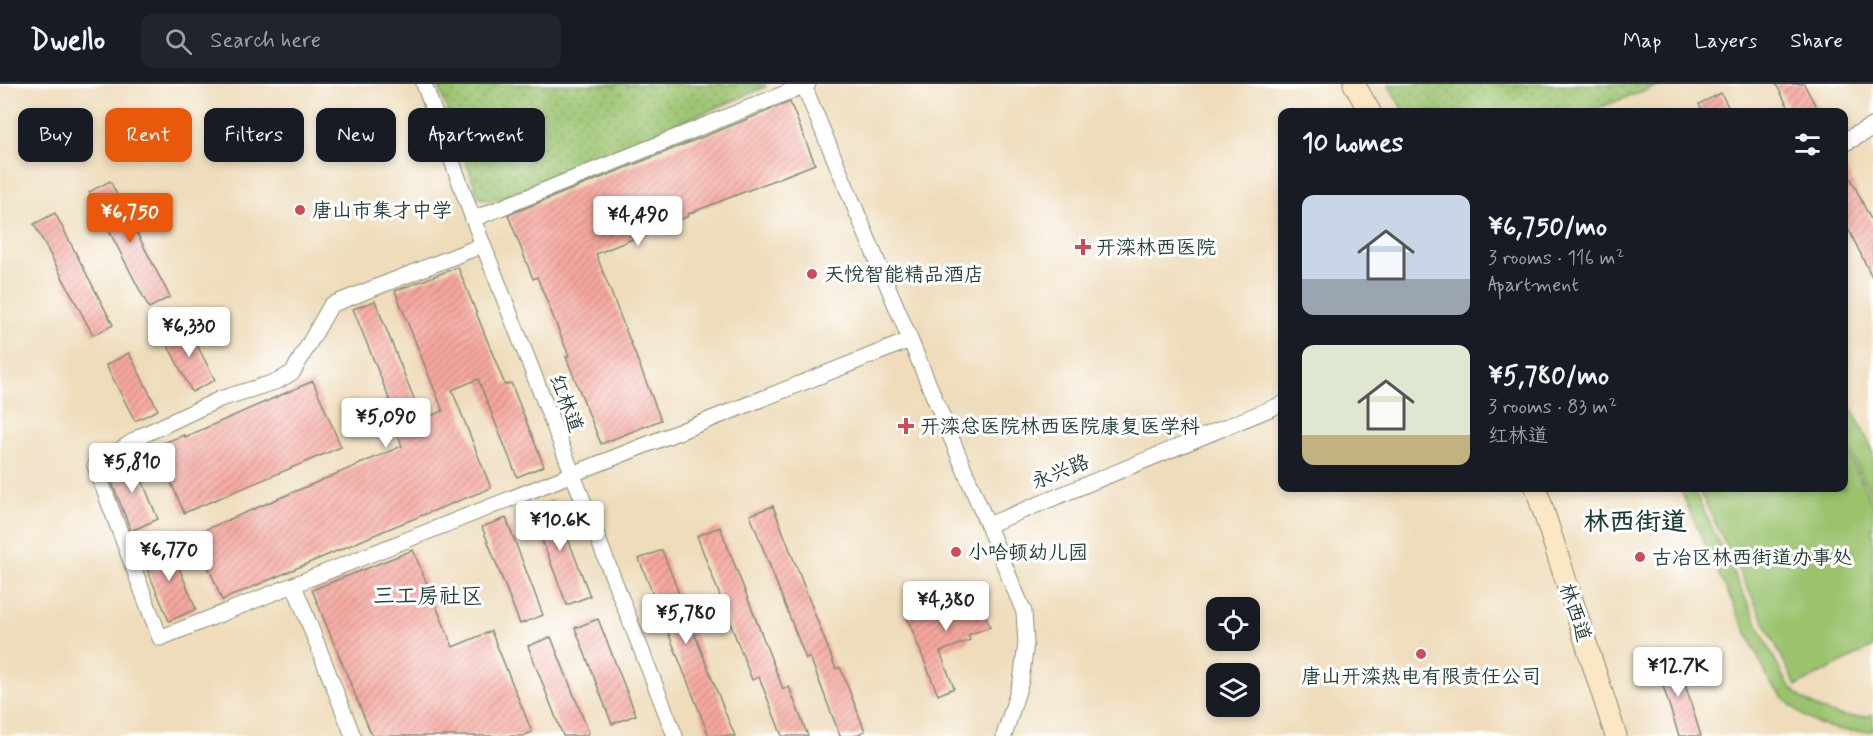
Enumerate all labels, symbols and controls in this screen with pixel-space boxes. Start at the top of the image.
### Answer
search box [141,14,561,68]
text: Dwello [30,23,105,60]
icon: search [162,25,195,58]
text: Search here [210,27,321,55]
text: Map [1623,27,1661,55]
text: Layers [1694,27,1757,55]
text: Share [1790,27,1843,55]
chip: Buy [18,108,93,162]
chip: Rent [105,108,192,162]
chip: Filters [204,108,304,162]
chip: New [316,108,396,162]
chip: Apartment [408,108,545,162]
text: 10 homes [1302,127,1403,161]
icon: filters [1791,128,1824,161]
pin: ¥6,750 [81,193,179,244]
pin: ¥4,490 [589,196,687,247]
place label: 唐山市集才中学 [312,198,452,225]
text: ¥6,750 [101,199,159,226]
text: ¥4,490 [607,202,669,229]
marker: 唐山市集才中学 [293,203,307,217]
text: ¥6,750/mo [1488,211,1607,245]
icon: home [1350,219,1422,291]
place label: 开滦林西医院 [1096,235,1216,262]
marker: 开滦林西医院 [1074,238,1092,256]
text: 3 rooms · 116 m² [1488,245,1624,272]
place label: 天悦智能精品酒店 [824,262,984,289]
marker: 天悦智能精品酒店 [805,267,819,281]
text: Apartment [1488,272,1579,299]
pin: ¥6,330 [140,307,238,358]
text: ¥6,330 [162,313,216,340]
text: ¥5,780/mo [1488,360,1609,394]
icon: home [1350,369,1422,441]
street label: 红林道 [542,371,589,436]
text: 3 rooms · 83 m² [1488,394,1617,421]
pin: ¥5,090 [337,398,435,449]
text: ¥5,090 [356,404,417,431]
place label: 开滦总医院林西医院康复医学科 [920,414,1200,441]
marker: 开滦总医院林西医院康复医学科 [897,417,915,435]
text: 红林道 [1488,423,1548,450]
pin: ¥5,810 [83,443,181,494]
street label: 永兴路 [1028,448,1094,496]
text: ¥5,810 [103,449,161,476]
pin: ¥10.6K [511,501,609,552]
district label: 林西街道 [1583,506,1687,540]
text: ¥10.6K [530,507,590,534]
pin: ¥6,770 [120,531,218,582]
text: ¥6,770 [140,537,198,564]
place label: 小哈顿幼儿园 [968,540,1088,567]
marker: 小哈顿幼儿园 [949,545,963,559]
place label: 古冶区林西街道办事处 [1652,545,1852,572]
marker: 古冶区林西街道办事处 [1633,550,1647,564]
street label: 林西道 [1552,580,1597,645]
pin: ¥4,380 [897,581,995,632]
district label: 三工房社区 [373,583,483,611]
text: ¥4,380 [917,587,975,614]
pin: ¥5,780 [637,594,735,645]
map controls [1206,597,1260,717]
button: locate [1206,597,1260,651]
text: ¥5,780 [656,600,716,627]
marker: 唐山开滦热电有限责任公司 [1414,647,1428,661]
pin: ¥12.7K [1629,647,1727,698]
text: ¥12.7K [1647,653,1709,680]
button: layers [1206,663,1260,717]
place label: 唐山开滦热电有限责任公司 [1301,664,1541,691]

